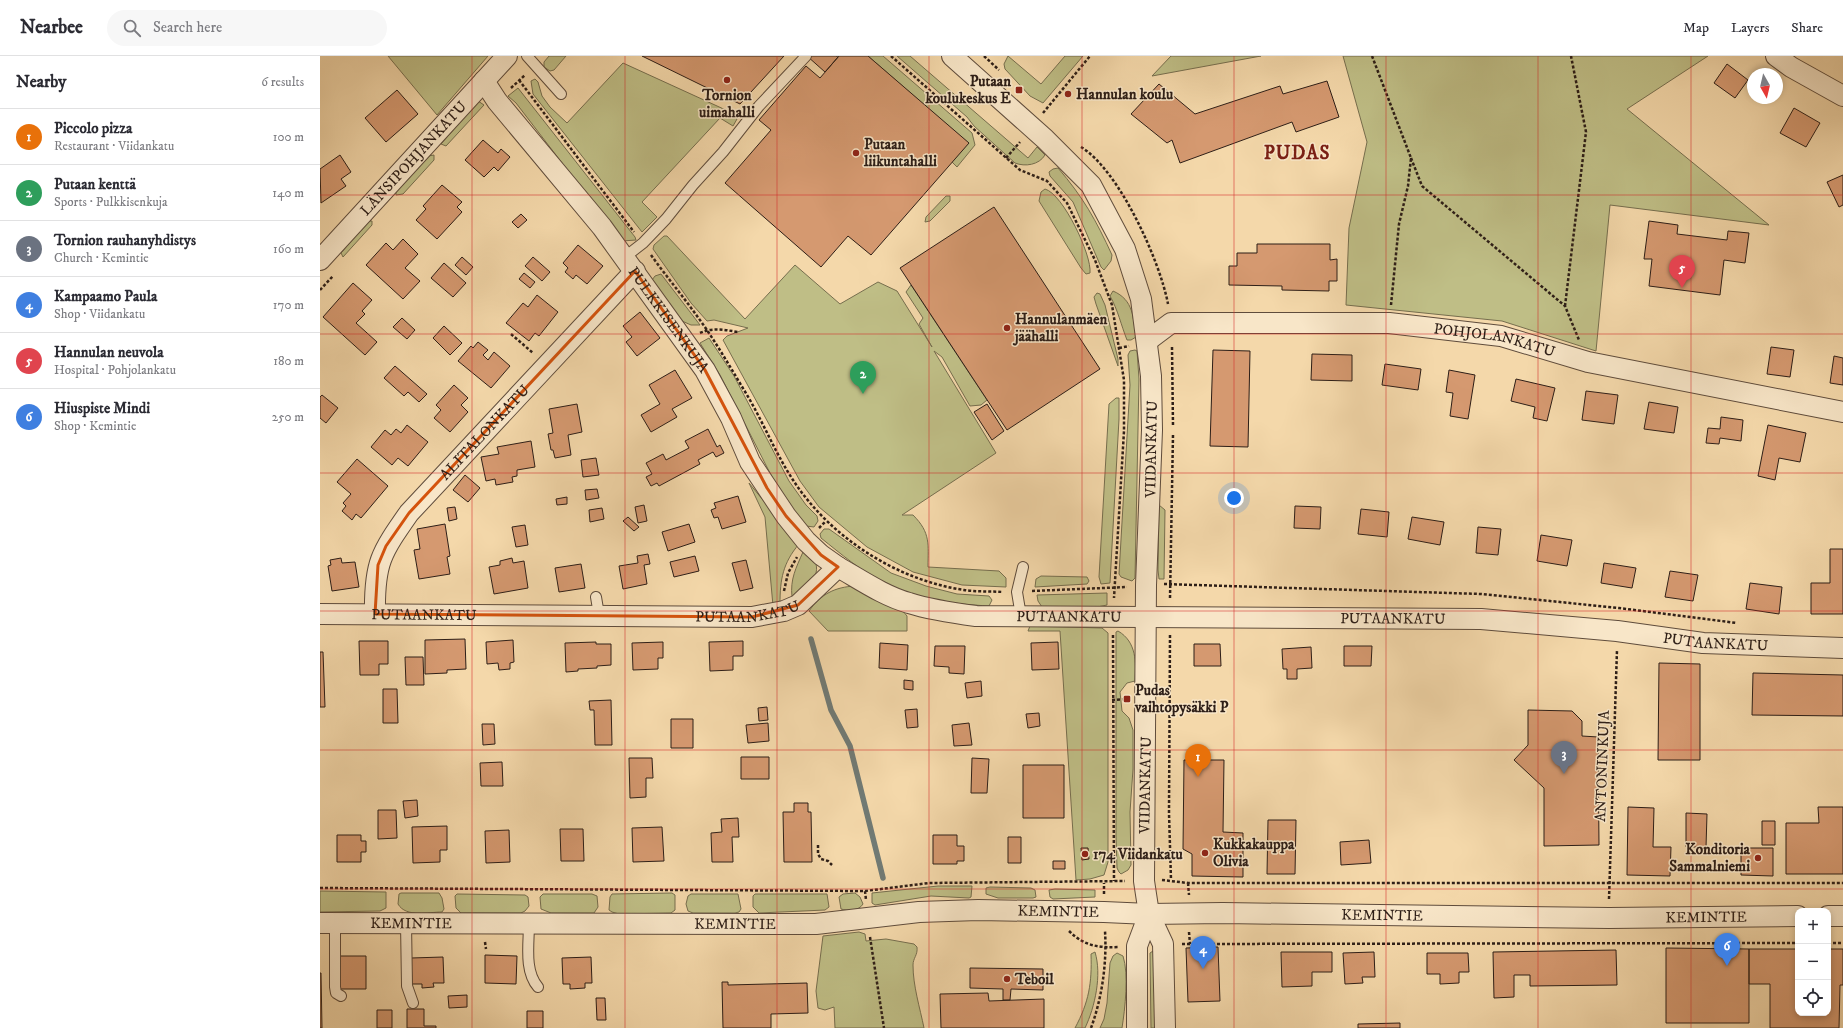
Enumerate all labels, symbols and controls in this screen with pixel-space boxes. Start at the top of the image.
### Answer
search box [107,10,387,46]
text: Nearbee [20,16,83,39]
icon: search [121,17,143,39]
text: Search here [153,18,222,37]
text: Map [1683,19,1709,37]
text: Layers [1731,19,1769,37]
text: Share [1791,19,1823,37]
north arrow [1747,68,1783,104]
text: Nearby [16,71,66,93]
place label: Putaan koulukeskus E [924,72,1011,108]
text: 6 results [261,74,304,90]
marker: Tornion uimahalli [722,75,732,85]
marker: Putaan koulukeskus E [1014,85,1024,95]
place label: Hannulan koulu [1076,85,1174,104]
place label: Tornion uimahalli [699,86,755,122]
marker: Hannulan koulu [1063,89,1073,99]
street label: LÄNSIPOHJANKATU [356,97,471,220]
text: Piccolo pizza [54,119,132,138]
text: 1 [27,129,31,145]
text: 100 m [273,129,304,145]
place label: Putaan liikuntahalli [863,135,937,171]
text: Restaurant · Viidankatu [54,138,174,154]
district label: PUDAS [1264,142,1330,165]
marker: Putaan liikuntahalli [851,148,861,158]
text: Putaan kenttä [54,175,136,194]
text: 2 [26,185,32,201]
text: 140 m [272,185,304,201]
text: Sports · Pulkkisenkuja [54,194,167,210]
text: Tornion rauhanyhdistys [54,231,196,250]
text: 3 [27,241,31,257]
text: 160 m [273,241,304,257]
text: Church · Kemintie [54,250,149,266]
pin: 5 [1669,255,1695,288]
street label: PULKKISENKUJA [624,263,713,377]
text: Kampaamo Paula [54,287,157,306]
text: 4 [25,297,33,313]
text: 170 m [273,297,304,313]
text: Shop · Viidankatu [54,306,145,322]
place label: Hannulanmäen jäähalli [1012,310,1107,346]
street label: POHJOLANKATU [1433,319,1558,362]
marker: Hannulanmäen jäähalli [1002,323,1012,333]
text: Hannulan neuvola [54,343,164,362]
text: 5 [26,353,32,369]
text: 180 m [273,353,304,369]
pin: 2 [850,361,876,394]
text: Hospital · Pohjolankatu [54,362,176,378]
street label: ALITALONKATU [436,381,534,484]
text: Hiuspiste Mindi [54,399,150,418]
street label: VIIDANKATU [1141,400,1162,499]
text: 6 [26,409,32,425]
text: 250 m [272,409,304,425]
text: Shop · Kemintie [54,418,136,434]
your location [1224,488,1244,508]
street label: PUTAANKATU [695,596,803,627]
street label: PUTAANKATU [371,605,477,625]
street label: PUTAANKATU [1016,607,1122,627]
street label: PUTAANKATU [1340,609,1446,629]
street label: PUTAANKATU [1662,629,1769,655]
place label: Pudas vaihtopysäkki P [1134,681,1229,717]
marker: Pudas vaihtopysäkki P [1122,694,1132,704]
street label: ANTONINKUJA [1591,709,1614,822]
street label: VIIDANKATU [1135,736,1156,835]
pin: 3 [1551,741,1577,774]
pin: 1 [1185,744,1211,777]
place label: Kukkakauppa Olivia [1213,835,1295,871]
place label: Konditoria Sammalniemi [1669,840,1751,876]
place label: 174 Viidankatu [1093,845,1183,864]
marker: Kukkakauppa Olivia [1200,848,1210,858]
marker: 174 Viidankatu [1080,849,1090,859]
marker: Konditoria Sammalniemi [1753,853,1763,863]
street label: KEMINTIE [1017,902,1100,922]
street label: KEMINTIE [1341,906,1423,926]
street label: KEMINTIE [1665,908,1747,927]
map controls [1795,908,1831,1016]
button: + [1795,908,1831,944]
street label: KEMINTIE [370,914,452,933]
street label: KEMINTIE [694,915,776,934]
pin: 6 [1714,933,1740,966]
pin: 4 [1190,936,1216,969]
button: − [1795,944,1831,980]
place label: Teboil [1014,970,1054,989]
marker: Teboil [1002,974,1012,984]
button: locate [1795,980,1831,1016]

